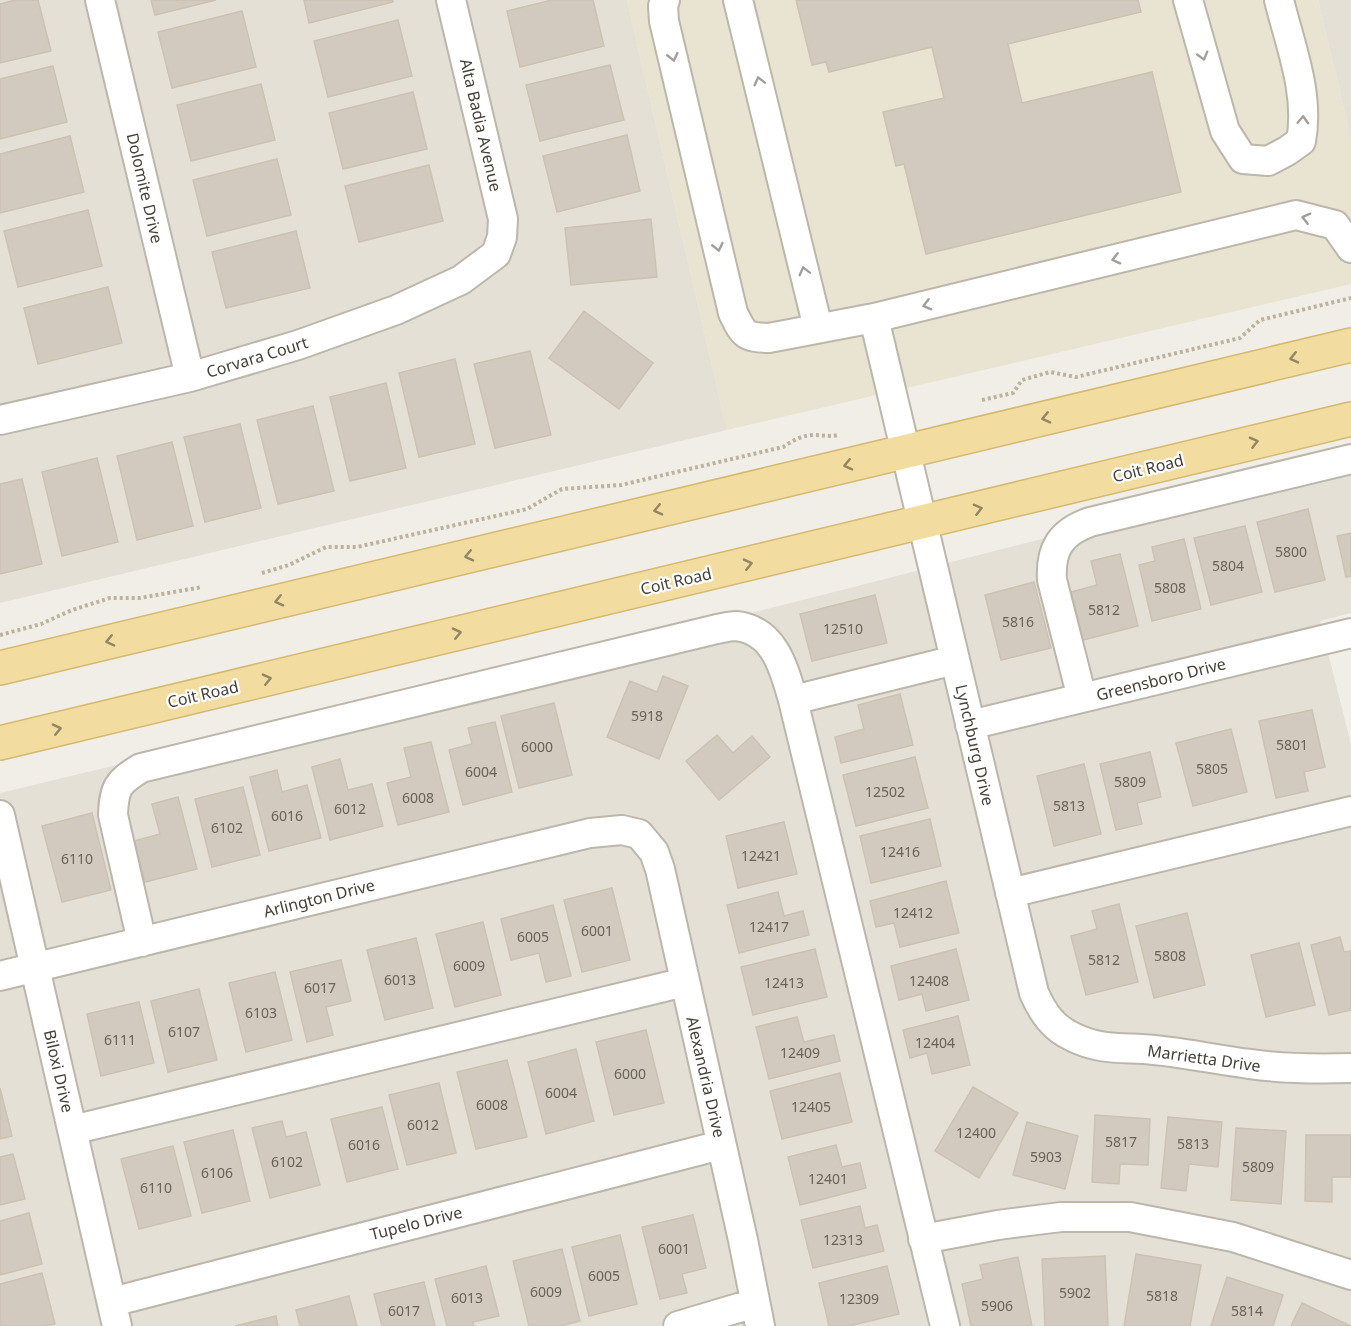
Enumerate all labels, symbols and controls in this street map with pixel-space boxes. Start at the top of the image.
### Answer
one-way arrow [1196,51,1208,61]
one-way arrow [665,52,678,62]
street label: Alta Badia Avenue [455,56,507,194]
one-way arrow [753,77,766,87]
one-way arrow [1297,116,1310,125]
street label: Dolomite Drive [122,131,168,245]
one-way arrow [1301,212,1311,225]
one-way arrow [710,242,723,252]
one-way arrow [1112,251,1122,264]
one-way arrow [799,266,812,276]
one-way arrow [922,297,932,310]
street label: Corvara Court [204,331,311,383]
one-way arrow [1289,351,1299,364]
one-way arrow [1041,410,1051,423]
one-way arrow [1248,437,1258,450]
street label: Coit Road [1110,449,1186,487]
one-way arrow [843,458,853,471]
one-way arrow [654,503,664,516]
one-way arrow [973,503,983,516]
house number: 5800 [1275,542,1307,561]
one-way arrow [464,548,474,561]
house number: 5804 [1212,556,1244,575]
one-way arrow [743,558,753,571]
street label: Coit Road [638,562,714,600]
house number: 5808 [1154,578,1186,597]
one-way arrow [274,593,284,606]
house number: 5812 [1088,600,1120,619]
house number: 5816 [1002,612,1034,631]
house number: 12510 [823,619,863,638]
one-way arrow [451,628,461,641]
one-way arrow [105,634,115,647]
street label: Greensboro Drive [1094,652,1228,706]
one-way arrow [262,673,272,686]
street label: Coit Road [165,675,241,713]
street label: Lynchburg Drive [950,682,1000,808]
house number: 5918 [631,706,663,725]
one-way arrow [52,723,62,736]
house number: 5801 [1276,735,1308,754]
house number: 6000 [521,737,553,756]
house number: 5805 [1196,759,1228,778]
house number: 6004 [465,762,497,781]
house number: 5809 [1114,772,1146,791]
house number: 12502 [865,782,905,801]
house number: 6008 [402,788,434,807]
house number: 5813 [1053,796,1085,815]
house number: 6012 [334,799,366,818]
house number: 6016 [271,806,303,825]
house number: 6102 [211,818,243,837]
house number: 12416 [880,842,920,861]
house number: 12421 [741,846,781,865]
house number: 6110 [61,849,93,868]
street label: Arlington Drive [261,874,377,922]
house number: 12412 [893,903,933,922]
house number: 12417 [749,917,789,936]
house number: 6001 [581,921,613,940]
house number: 6005 [517,927,549,946]
house number: 5808 [1154,946,1186,965]
house number: 5812 [1088,950,1120,969]
house number: 6009 [453,956,485,975]
house number: 6013 [384,970,416,989]
house number: 12408 [909,971,949,990]
house number: 12413 [764,973,804,992]
house number: 6017 [304,978,336,997]
house number: 6103 [245,1003,277,1022]
street label: Alexandria Drive [681,1014,731,1140]
house number: 6107 [168,1022,200,1041]
street label: Biloxi Drive [39,1027,79,1115]
house number: 6111 [104,1030,136,1049]
house number: 12404 [915,1033,955,1052]
street label: Marrietta Drive [1146,1039,1262,1077]
house number: 12409 [780,1043,820,1062]
house number: 6000 [614,1064,646,1083]
house number: 6004 [545,1083,577,1102]
house number: 6008 [476,1095,508,1114]
house number: 12405 [791,1097,831,1116]
house number: 6012 [407,1115,439,1134]
house number: 12400 [956,1123,996,1142]
house number: 5817 [1105,1132,1137,1151]
house number: 5813 [1177,1134,1209,1153]
house number: 6016 [348,1135,380,1154]
house number: 5903 [1030,1147,1062,1166]
house number: 6102 [271,1152,303,1171]
house number: 5809 [1242,1157,1274,1176]
house number: 6106 [201,1163,233,1182]
house number: 12401 [808,1169,848,1188]
house number: 6110 [140,1178,172,1197]
street label: Tupelo Drive [368,1201,464,1245]
house number: 12313 [823,1230,863,1249]
house number: 6001 [658,1239,690,1258]
house number: 6005 [588,1266,620,1285]
house number: 6009 [530,1282,562,1301]
house number: 5902 [1059,1283,1091,1302]
house number: 5818 [1146,1286,1178,1305]
house number: 6013 [451,1288,483,1307]
house number: 12309 [839,1289,879,1308]
house number: 5906 [981,1296,1013,1315]
house number: 6017 [388,1301,420,1320]
house number: 5814 [1231,1301,1263,1320]

